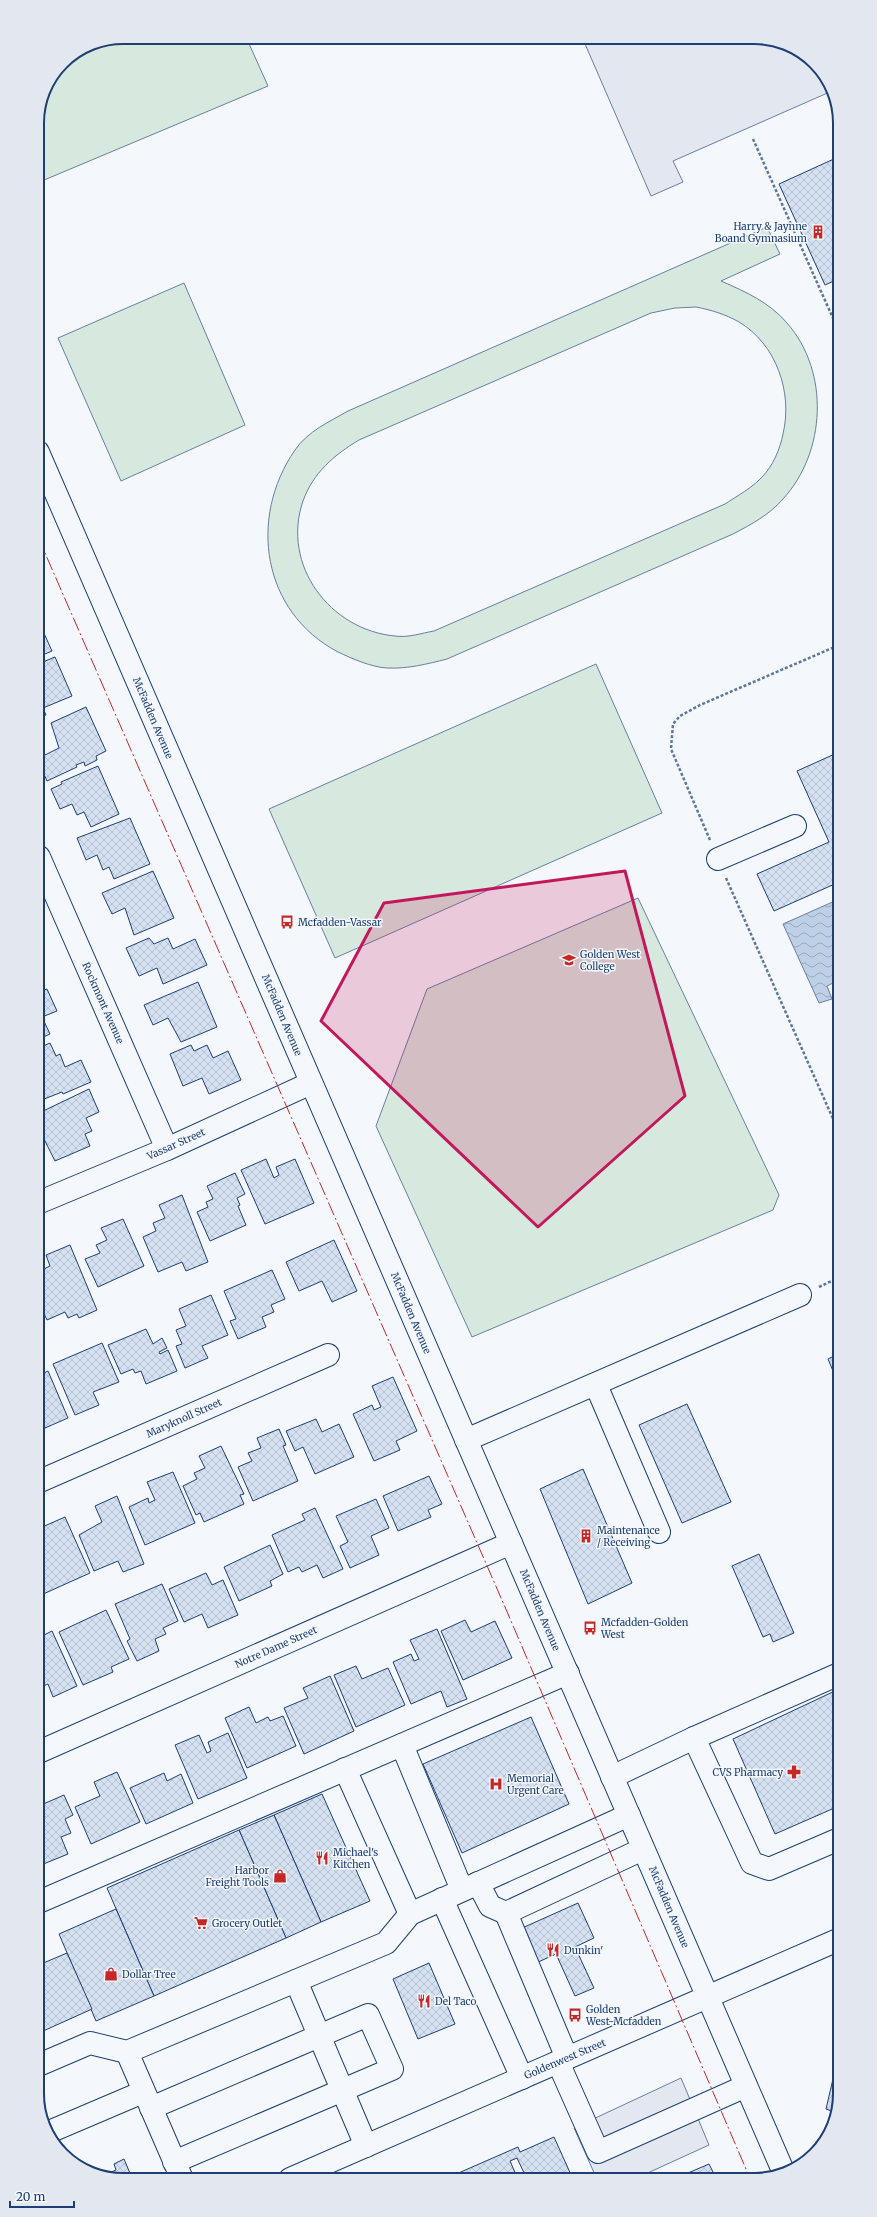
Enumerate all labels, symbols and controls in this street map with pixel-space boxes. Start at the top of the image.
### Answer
place label: Harry & Jaynne Boand Gymnasium [715,220,807,245]
building icon: Harry & Jaynne Boand Gymnasium [810,224,826,240]
street label: McFadden Avenue [130,675,176,761]
bus stop icon: Mcfadden-Vassar [279,914,295,930]
place label: Mcfadden-Vassar [298,916,382,929]
place label: Golden West College [580,948,640,973]
school or university icon: Golden West College [561,952,577,968]
street label: Rockmont Avenue [79,960,127,1046]
street label: McFadden Avenue [259,972,305,1058]
street label: Vassar Street [144,1125,207,1163]
street label: McFadden Avenue [388,1270,434,1356]
street label: Maryknoll Street [144,1395,224,1441]
place label: Maintenance / Receiving [597,1524,660,1549]
building icon: Maintenance / Receiving [578,1528,594,1544]
street label: McFadden Avenue [517,1567,563,1653]
place label: Mcfadden-Golden West [600,1616,689,1641]
bus stop icon: Mcfadden-Golden West [582,1620,598,1636]
street label: Notre Dame Street [233,1623,319,1671]
pharmacy icon: CVS Pharmacy [786,1764,802,1780]
place label: CVS Pharmacy [712,1766,783,1779]
place label: Memorial Urgent Care [507,1772,564,1797]
hospital icon: Memorial Urgent Care [488,1776,504,1792]
place label: Michael's Kitchen [333,1846,378,1871]
restaurant icon: Michael's Kitchen [314,1850,330,1866]
place label: Harbor Freight Tools [205,1864,269,1889]
street label: McFadden Avenue [646,1864,692,1950]
shop icon: Harbor Freight Tools [272,1868,288,1884]
supermarket icon: Grocery Outlet [193,1915,209,1931]
place label: Grocery Outlet [212,1917,282,1930]
restaurant icon: Dunkin' [545,1942,561,1958]
place label: Dunkin' [564,1944,603,1957]
shop icon: Dollar Tree [103,1966,119,1982]
place label: Dollar Tree [122,1968,176,1981]
restaurant icon: Del Taco [416,1993,432,2009]
place label: Del Taco [435,1995,477,2008]
place label: Golden West-Mcfadden [585,2003,662,2028]
bus stop icon: Golden West-Mcfadden [567,2007,583,2023]
street label: Goldenwest Street [522,2036,608,2082]
scale bar [10,2183,74,2209]
text: 20 m [16,2189,45,2204]

